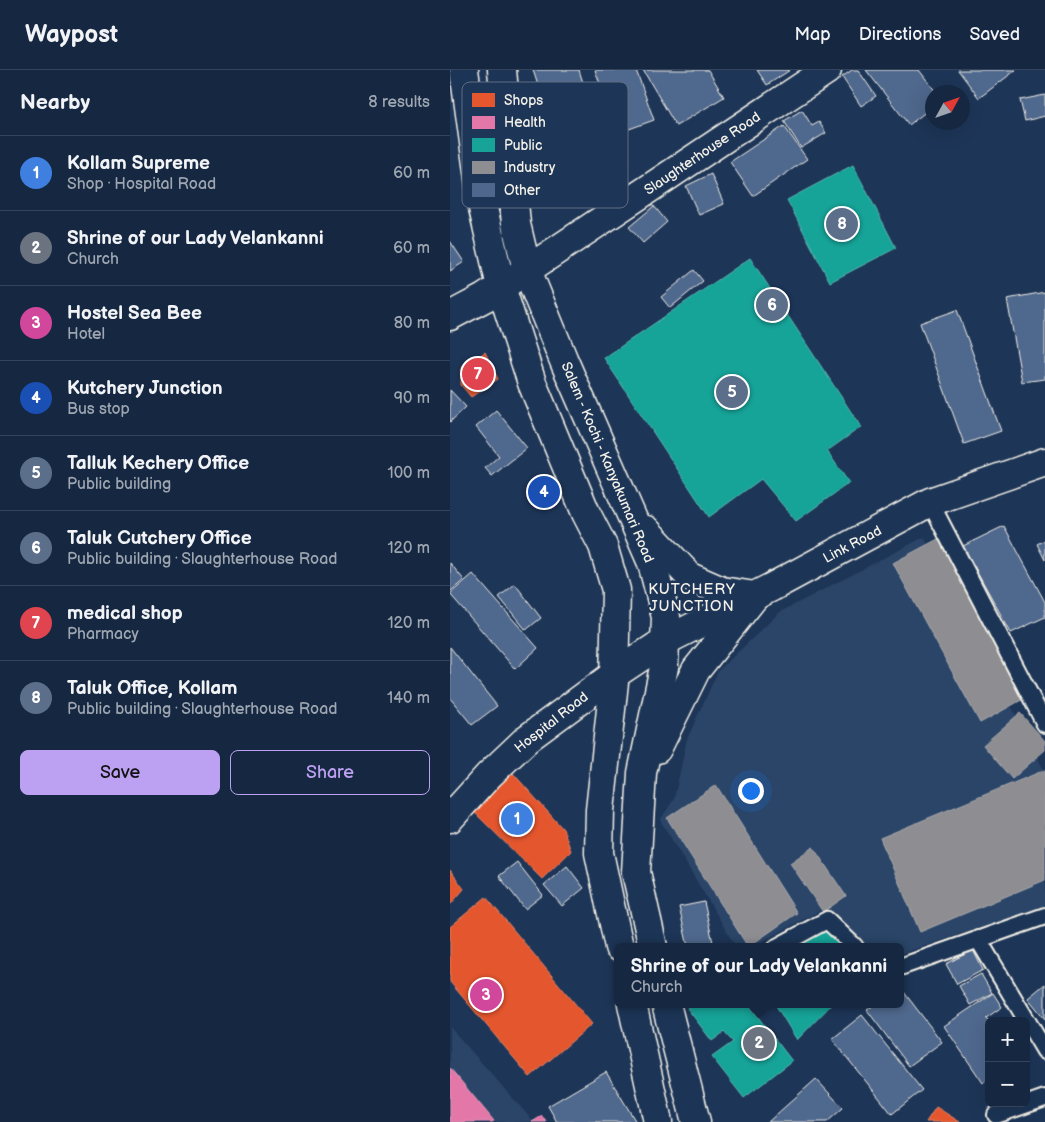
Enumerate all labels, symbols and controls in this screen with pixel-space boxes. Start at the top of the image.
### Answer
text: Waypost [25,20,118,49]
text: Map [795,24,831,45]
text: Directions [859,24,941,45]
text: Saved [969,24,1020,45]
legend [462,82,628,208]
north arrow [925,85,970,130]
text: Nearby [20,90,90,115]
text: Shops [504,92,543,109]
text: 8 results [368,93,430,112]
street label: Slaughterhouse Road [641,108,764,199]
text: Health [504,114,546,131]
text: Public [504,137,542,154]
text: Kollam Supreme [67,152,210,175]
text: Industry [504,159,556,176]
text: 1 [33,164,39,183]
text: 60 m [393,164,430,183]
text: Shop · Hospital Road [67,175,216,194]
text: Other [504,182,541,199]
pin: 8 [826,205,858,243]
text: Shrine of our Lady Velankanni [67,227,324,250]
text: 2 [31,239,41,258]
text: 60 m [393,239,430,258]
text: Church [67,250,119,269]
pin: 6 [756,286,788,324]
text: Hostel Sea Bee [67,302,202,325]
text: 3 [31,314,41,333]
text: 80 m [394,314,430,333]
text: Hotel [67,325,105,344]
pin: 7 [462,355,494,393]
street label: Salem - Kochi - Kanyakumari Road [557,359,658,565]
pin: 5 [716,373,748,411]
text: Kutchery Junction [67,377,223,400]
text: 4 [31,389,41,408]
text: 90 m [394,389,430,408]
text: Bus stop [67,400,130,419]
text: Talluk Kechery Office [67,452,249,475]
text: 5 [31,464,41,483]
text: 100 m [387,464,430,483]
pin: 4 [528,473,560,511]
text: Public building [67,475,171,494]
street label: Link Road [820,522,884,567]
text: Taluk Cutchery Office [67,527,252,550]
text: 6 [31,539,41,558]
text: 120 m [387,539,430,558]
text: Public building · Slaughterhouse Road [67,550,337,569]
district label: KUTCHERY JUNCTION [648,580,736,616]
text: medical shop [67,602,183,625]
text: 7 [32,614,40,633]
text: 120 m [387,614,430,633]
text: Pharmacy [67,625,139,644]
text: Taluk Office, Kollam [67,677,237,700]
street label: Hospital Road [511,688,592,757]
text: 8 [31,689,41,708]
text: 140 m [387,689,430,708]
text: Public building · Slaughterhouse Road [67,700,337,719]
button: Save [20,750,220,795]
button: Share [230,750,430,795]
your location [738,778,764,804]
pin: 1 [501,800,533,838]
popup [614,943,904,1008]
text: Shrine of our Lady Velankanni [631,955,887,978]
pin: 3 [470,976,502,1014]
text: Church [631,978,683,997]
map controls [985,1017,1030,1107]
button: + [985,1017,1030,1062]
pin: 2 [743,1024,775,1062]
button: − [985,1062,1030,1107]

